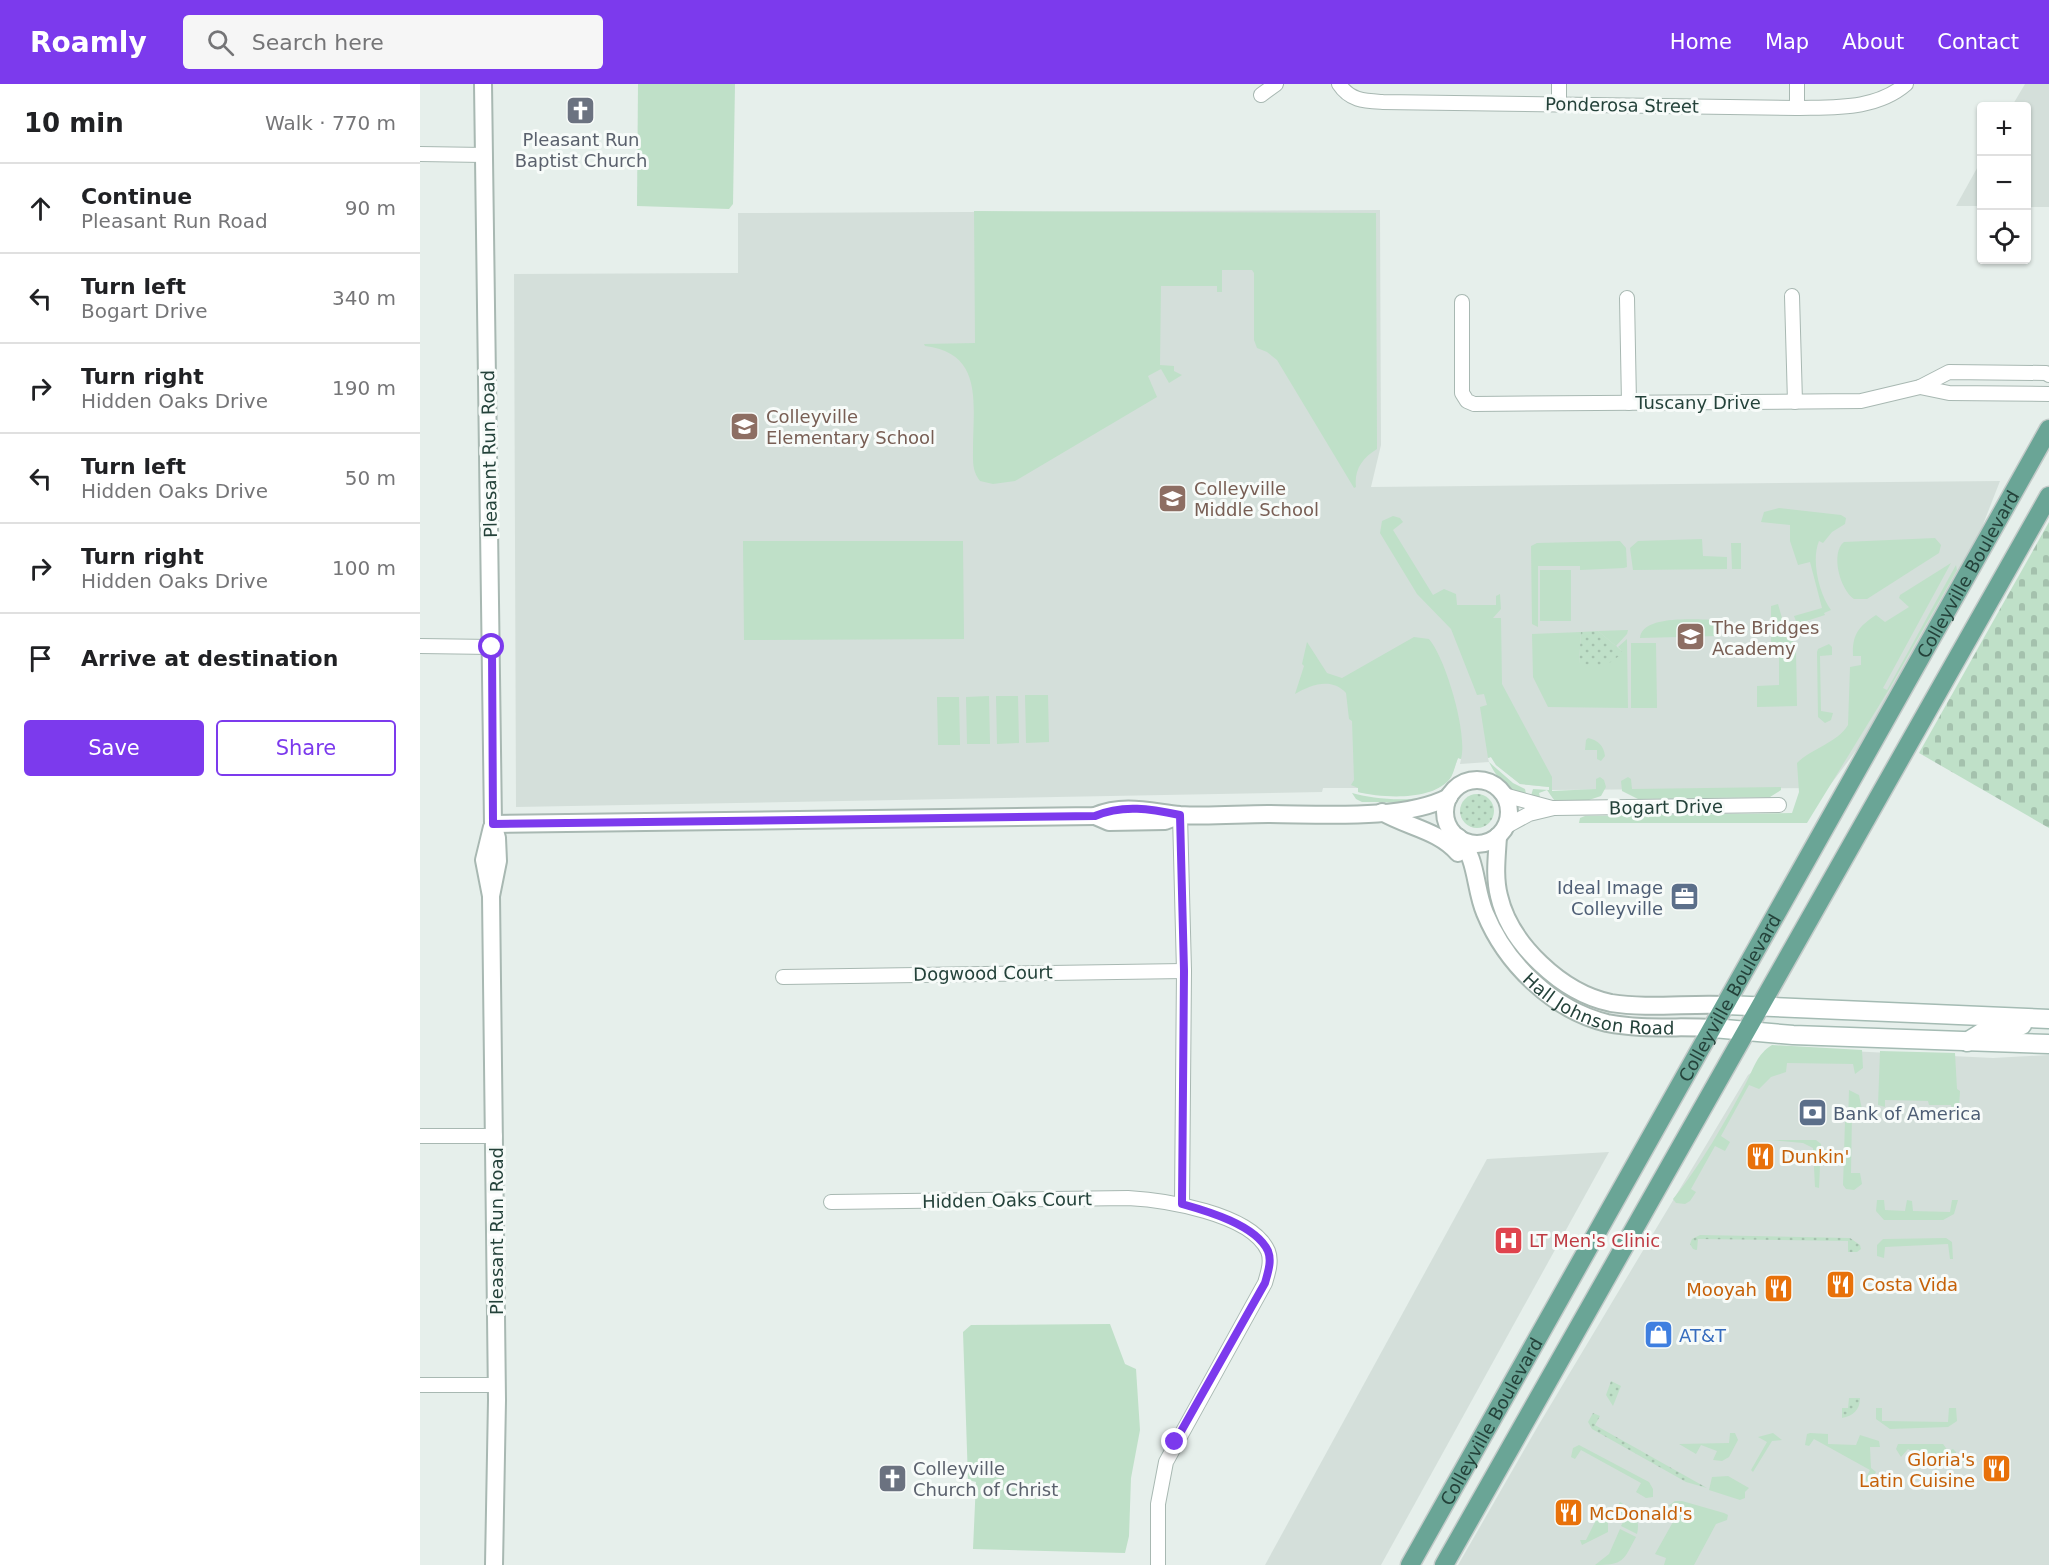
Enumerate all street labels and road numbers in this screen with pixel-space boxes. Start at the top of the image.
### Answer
street label: Ponderosa Street [1545,93,1699,117]
street label: Pleasant Run Road [477,370,501,538]
street label: Tuscany Drive [1634,392,1761,413]
street label: Colleyville Boulevard [1912,487,2023,662]
street label: Bogart Drive [1609,796,1723,818]
street label: Colleyville Boulevard [1674,910,1785,1085]
street label: Dogwood Court [913,961,1053,985]
street label: Hall Johnson Road [1519,968,1674,1038]
street label: Pleasant Run Road [486,1147,507,1315]
street label: Hidden Oaks Court [922,1188,1092,1212]
street label: Colleyville Boulevard [1435,1334,1546,1509]

